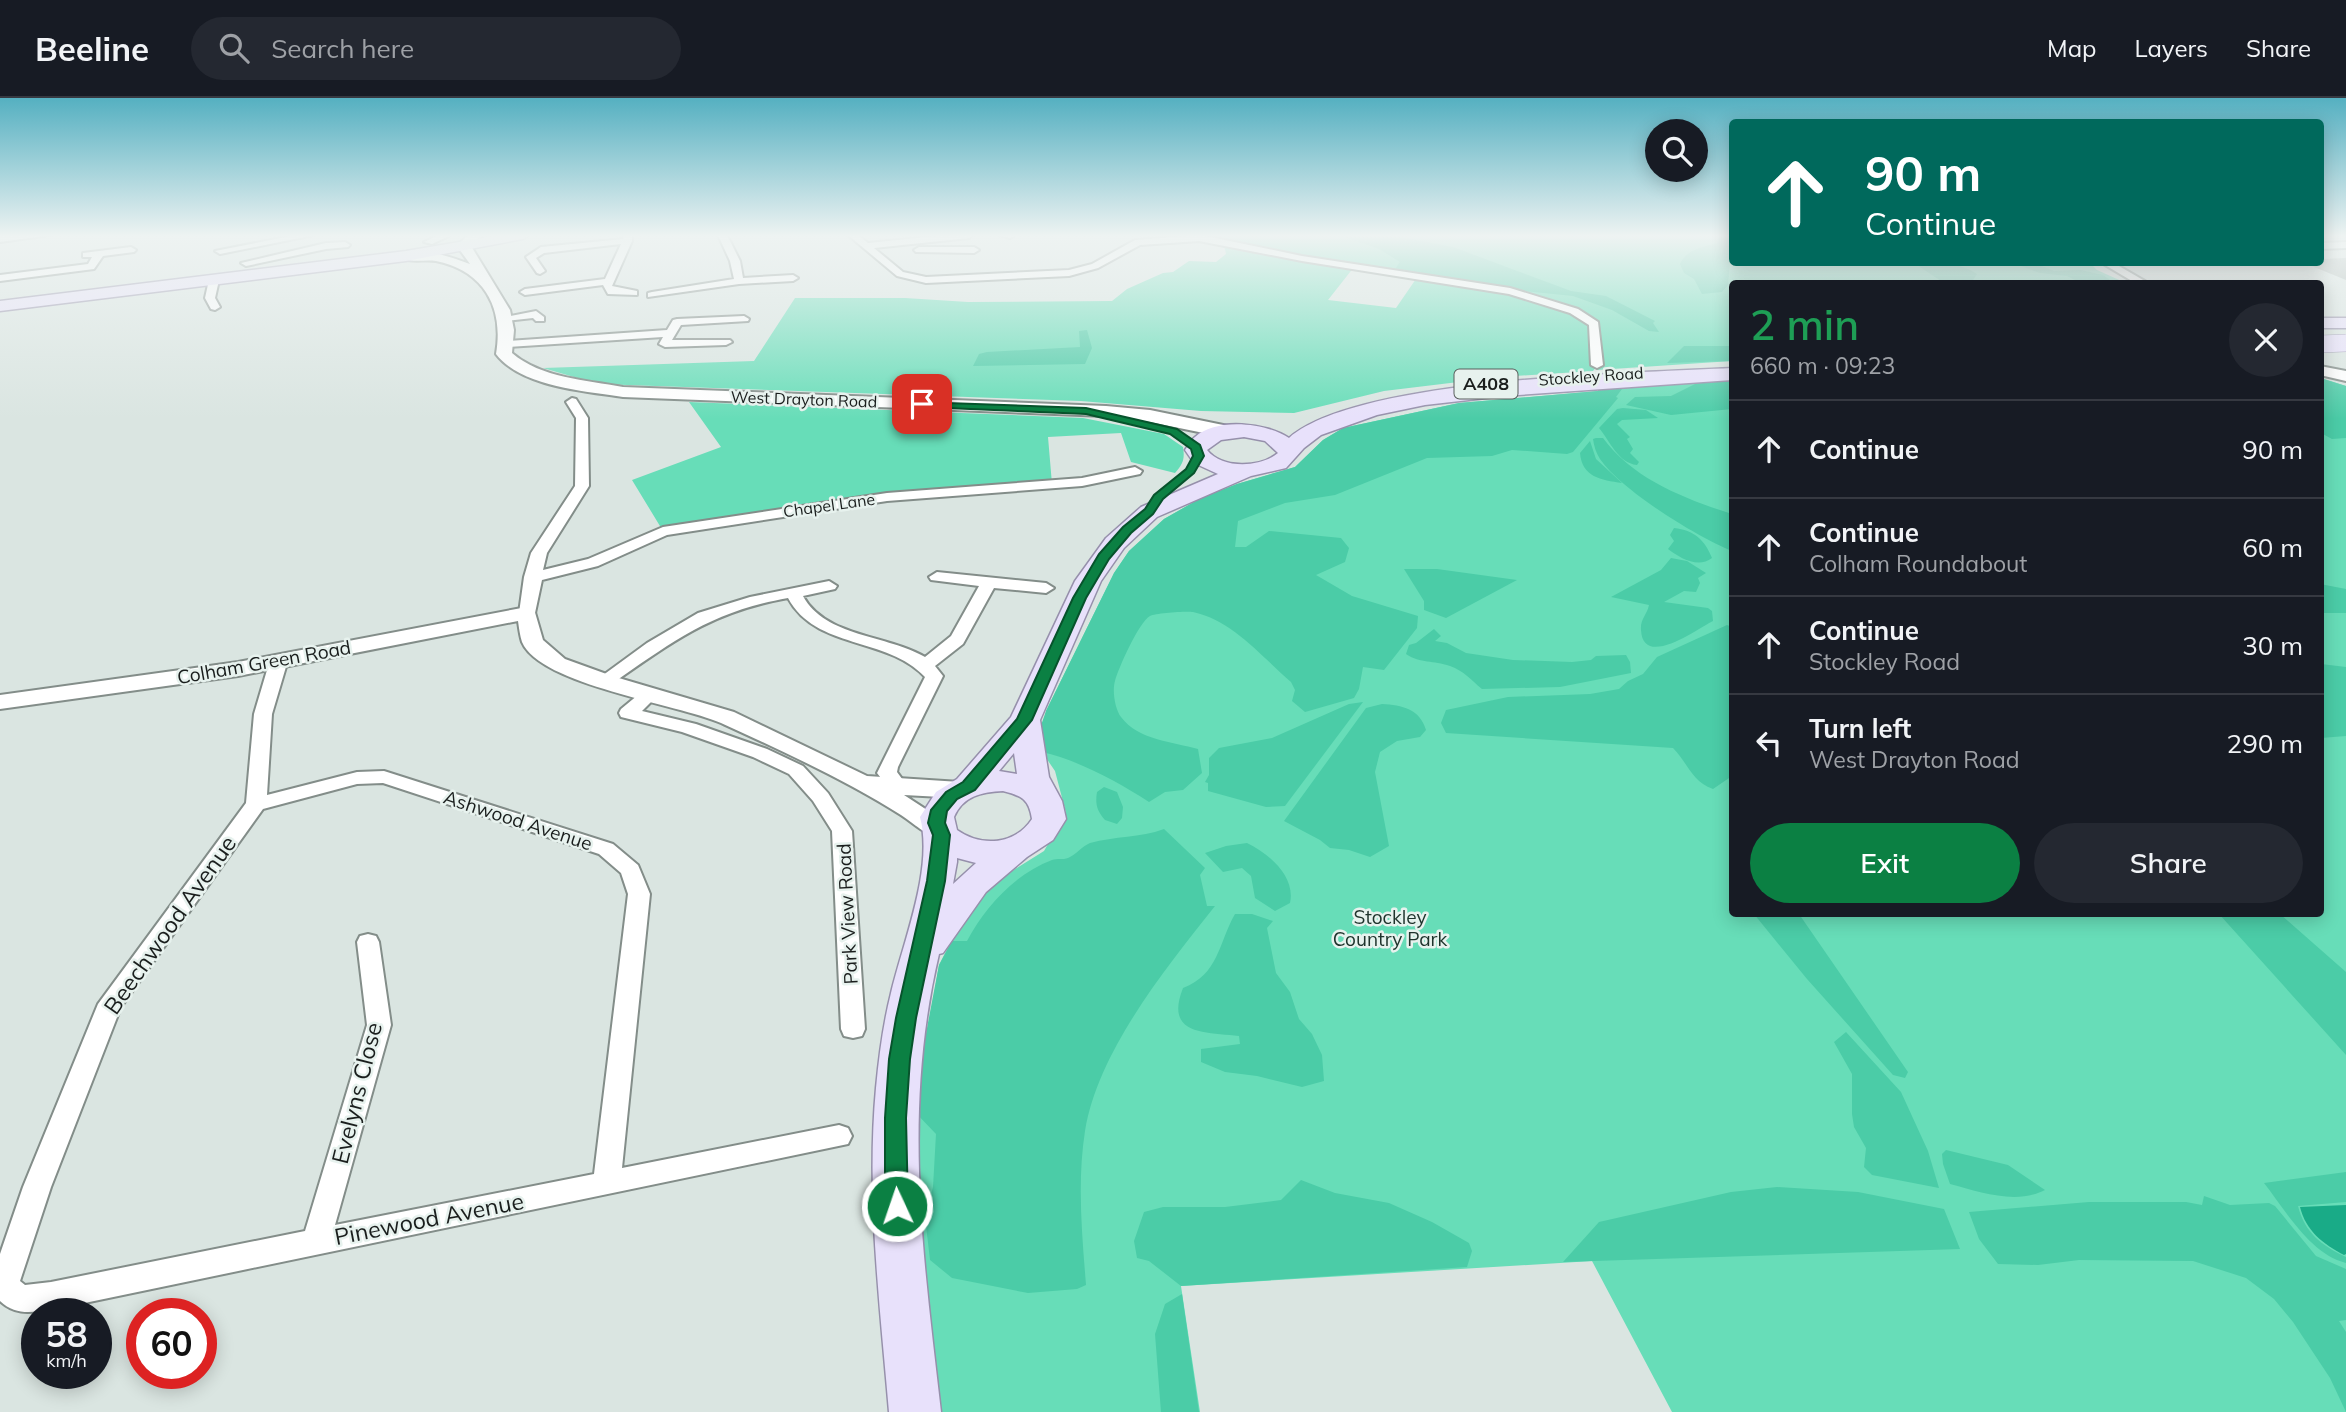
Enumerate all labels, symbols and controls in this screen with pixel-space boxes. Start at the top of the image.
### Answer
search box [191,17,681,80]
text: Beeline [35,28,149,69]
icon: search [215,29,253,67]
text: Search here [271,32,414,65]
text: Map [2047,33,2096,63]
text: Layers [2134,33,2208,63]
text: Share [2246,33,2311,63]
map controls [1645,119,1708,182]
button: search [1645,119,1708,182]
text: 90 m [1865,142,1981,203]
icon: ahead [1750,147,1841,238]
text: Continue [1865,203,1996,243]
text: 2 min [1750,298,1859,351]
button: close [2229,303,2303,377]
text: 660 m · 09:23 [1750,351,1895,380]
street label: Stockley Road [1538,362,1644,390]
road number: A408 [1454,370,1518,398]
pin [892,374,952,434]
icon: arrive [903,385,941,423]
street label: West Drayton Road [730,386,878,412]
icon: ahead [1750,430,1788,468]
text: Continue [1809,433,1919,466]
text: 90 m [2242,433,2303,466]
street label: Chapel Lane [782,489,876,521]
text: Continue [1809,516,1919,549]
icon: ahead [1750,528,1788,566]
text: 60 m [2242,531,2303,564]
text: Colham Roundabout [1809,549,2027,578]
text: Continue [1809,614,1919,647]
icon: ahead [1750,626,1788,664]
text: 30 m [2242,629,2303,662]
street label: Colham Green Road [175,635,353,689]
text: Stockley Road [1809,647,1960,676]
text: Turn left [1809,712,1911,745]
icon: left [1750,724,1788,762]
text: 290 m [2227,727,2303,760]
text: West Drayton Road [1809,745,2020,774]
street label: Ashwood Avenue [441,785,595,855]
button: Exit [1750,823,2020,903]
button: Share [2034,823,2303,903]
street label: Beechwood Avenue [97,830,242,1020]
street label: Park View Road [831,843,863,985]
park label: Stockley Country Park [1333,905,1447,951]
street label: Evelyns Close [325,1019,388,1167]
position arrow [860,1169,934,1243]
street label: Pinewood Avenue [332,1186,526,1251]
speed limit sign: 60 [126,1298,217,1389]
text: 58 [45,1312,88,1356]
text: km/h [46,1349,87,1372]

